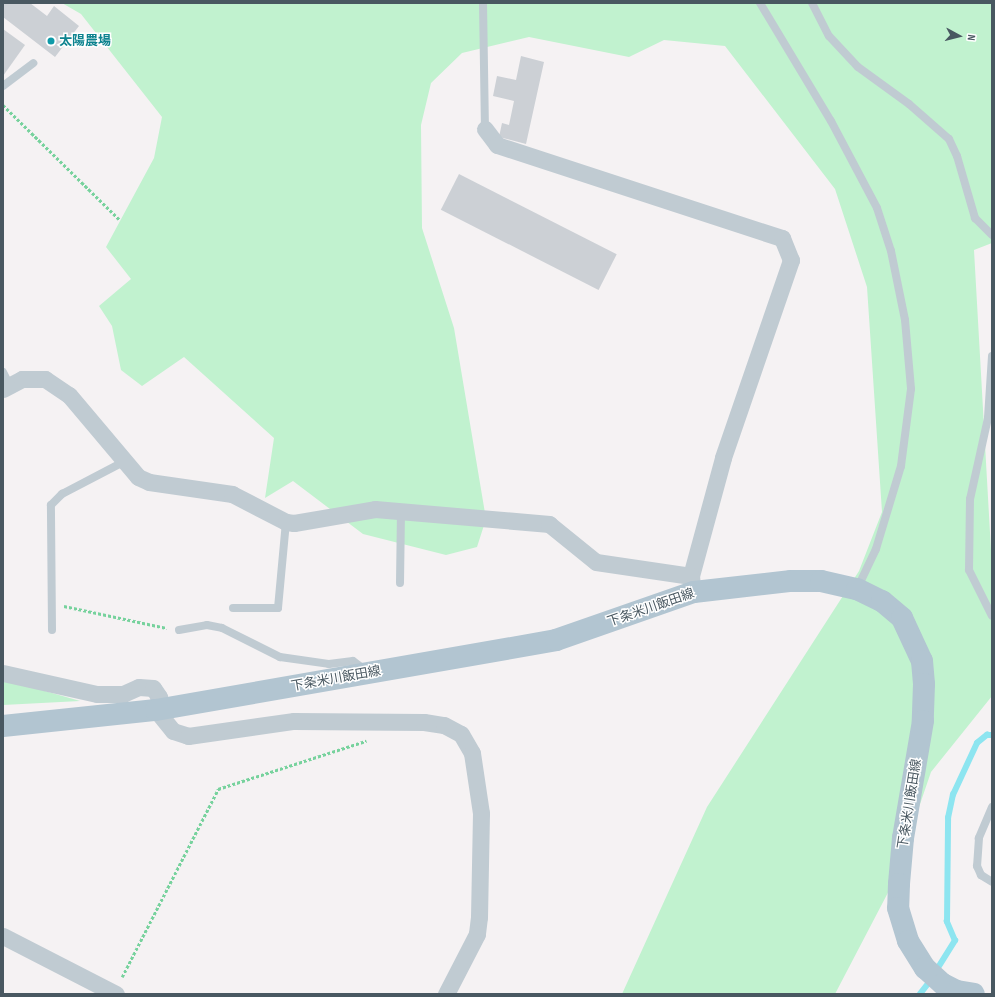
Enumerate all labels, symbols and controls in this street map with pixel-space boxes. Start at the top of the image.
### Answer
north arrow [939,16,979,56]
place label: 太陽農場 [59,33,111,49]
text: N [965,34,978,41]
marker: 太陽農場 [46,36,56,46]
street label: 下条米川飯田線 [605,586,697,630]
street label: 下条米川飯田線 [290,663,382,695]
street label: 下条米川飯田線 [895,758,925,850]

